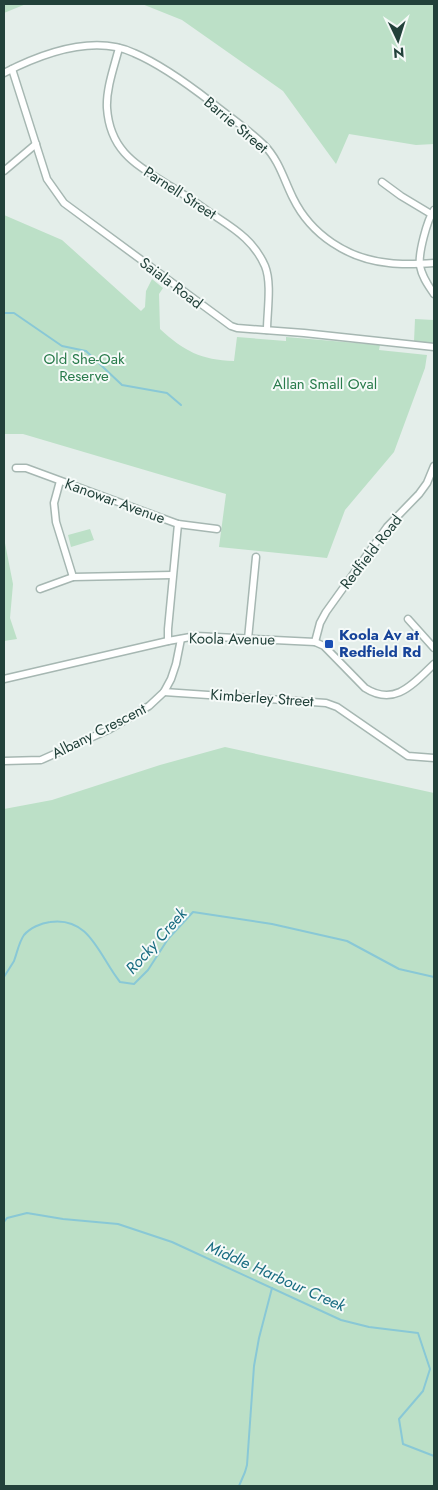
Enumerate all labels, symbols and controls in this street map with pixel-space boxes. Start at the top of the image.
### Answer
north arrow [373,15,423,65]
text: N [393,43,405,63]
street label: Barrie Street [199,92,273,159]
street label: Parnell Street [139,161,221,225]
street label: Saiala Road [135,252,207,314]
park label: Old She-Oak Reserve [44,348,125,387]
park label: Allan Small Oval [273,373,377,395]
street label: Kanowar Avenue [62,473,168,529]
street label: Redfield Road [335,510,407,594]
place label: Koola Av at Redfield Rd [339,624,421,663]
street label: Koola Avenue [189,627,276,651]
marker: Koola Av at Redfield Rd [323,638,335,650]
street label: Kimberley Street [210,683,315,713]
street label: Albany Crescent [48,698,150,764]
water label: Rocky Creek [120,902,193,979]
water label: Middle Harbour Creek [203,1235,350,1318]

